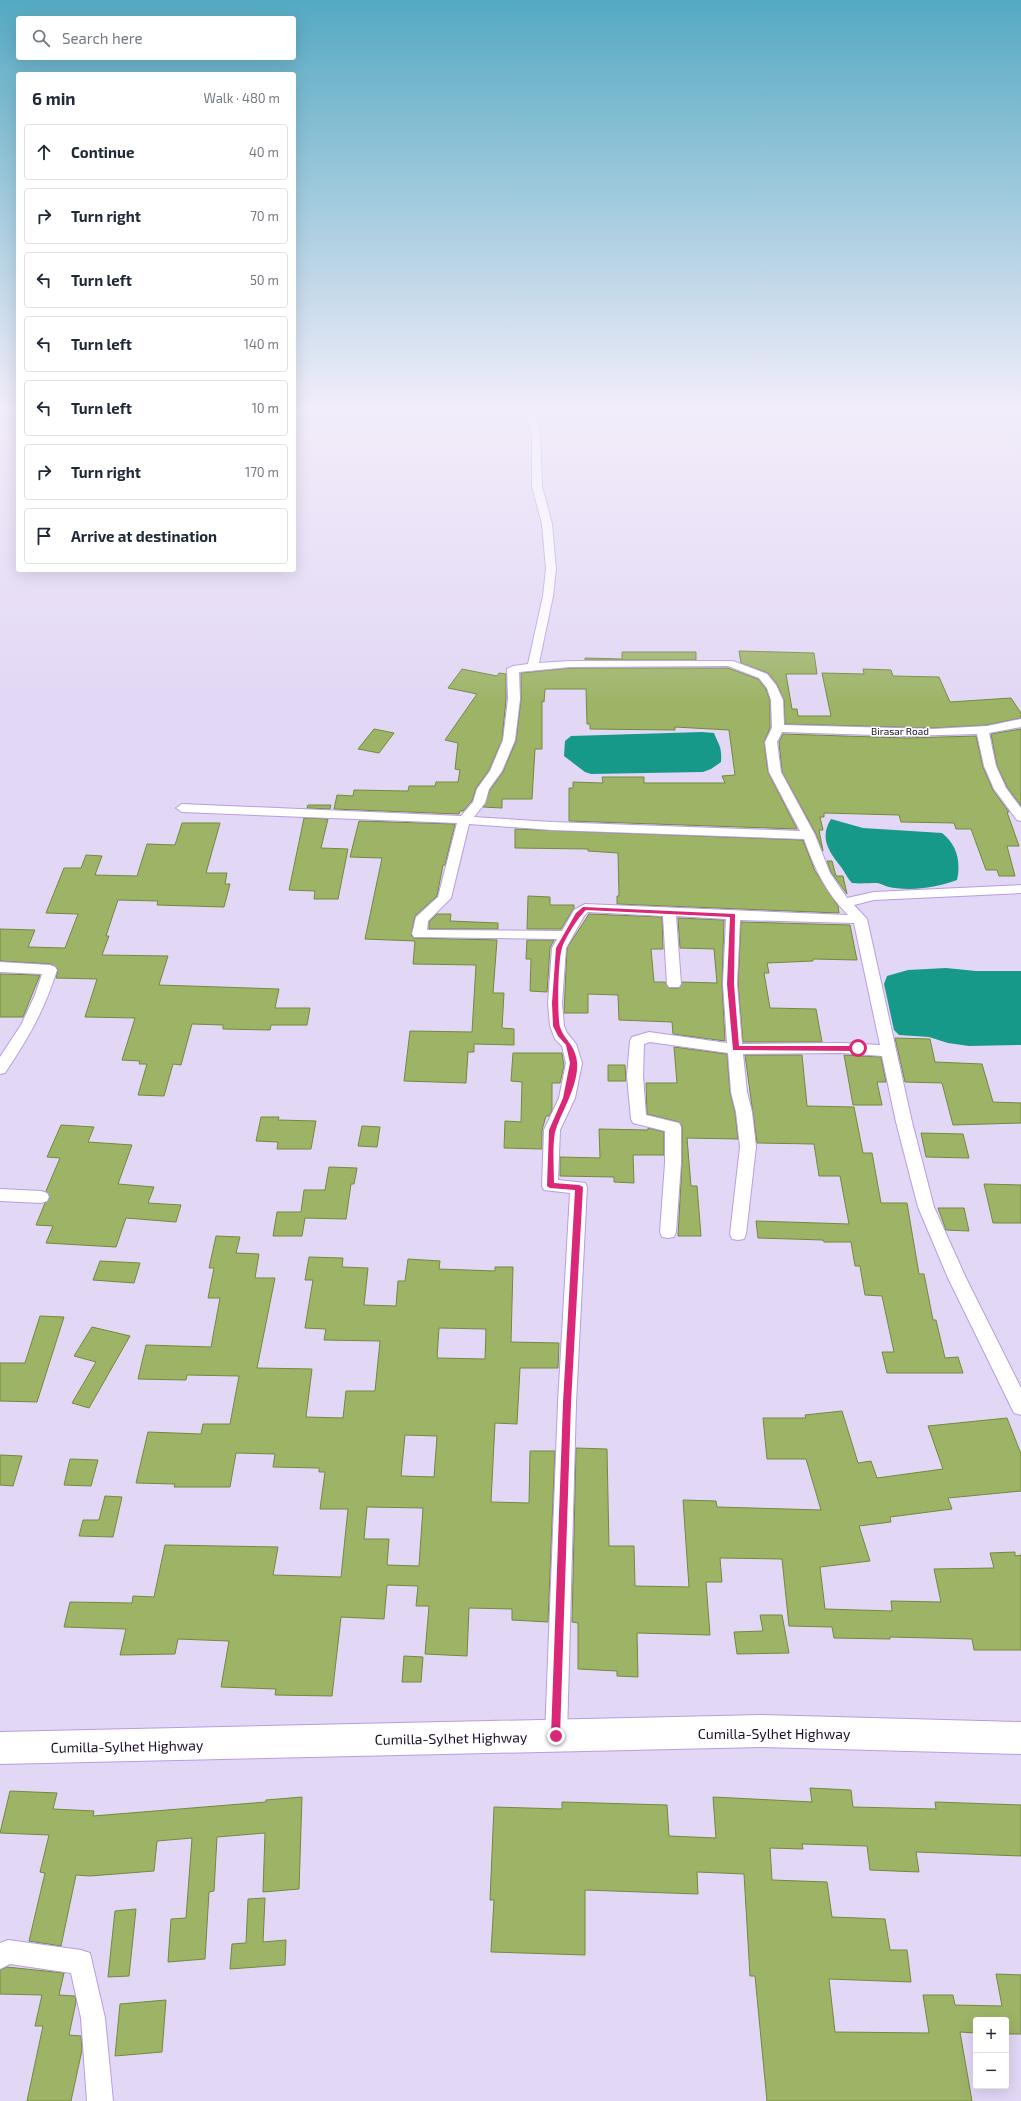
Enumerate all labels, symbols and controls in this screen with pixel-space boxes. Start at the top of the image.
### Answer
search box [16,16,296,60]
icon: search [30,27,52,49]
text: Search here [62,29,143,47]
text: 6 min [32,88,76,108]
text: Walk · 480 m [203,90,280,106]
icon: ahead [33,141,55,163]
text: Continue [71,143,134,161]
text: 40 m [249,144,279,160]
icon: right [33,205,55,227]
text: Turn right [71,207,141,225]
text: 70 m [250,208,279,224]
icon: left [33,269,55,291]
text: Turn left [71,271,132,289]
text: 50 m [250,272,279,288]
icon: left [33,333,55,355]
text: Turn left [71,335,132,353]
text: 140 m [244,336,279,352]
icon: left [33,397,55,419]
text: Turn left [71,399,132,417]
text: 10 m [252,400,279,416]
icon: right [33,461,55,483]
text: Turn right [71,463,141,481]
text: 170 m [245,464,279,480]
icon: arrive [33,525,55,547]
text: Arrive at destination [71,527,217,545]
street label: Birasar Road [871,725,929,737]
route start [849,1039,867,1057]
street label: Cumilla-Sylhet Highway [698,1725,851,1742]
route end [547,1727,565,1745]
street label: Cumilla-Sylhet Highway [375,1728,528,1748]
street label: Cumilla-Sylhet Highway [51,1736,204,1756]
map controls [973,2017,1009,2089]
button: + [973,2017,1009,2053]
button: − [973,2053,1009,2089]

